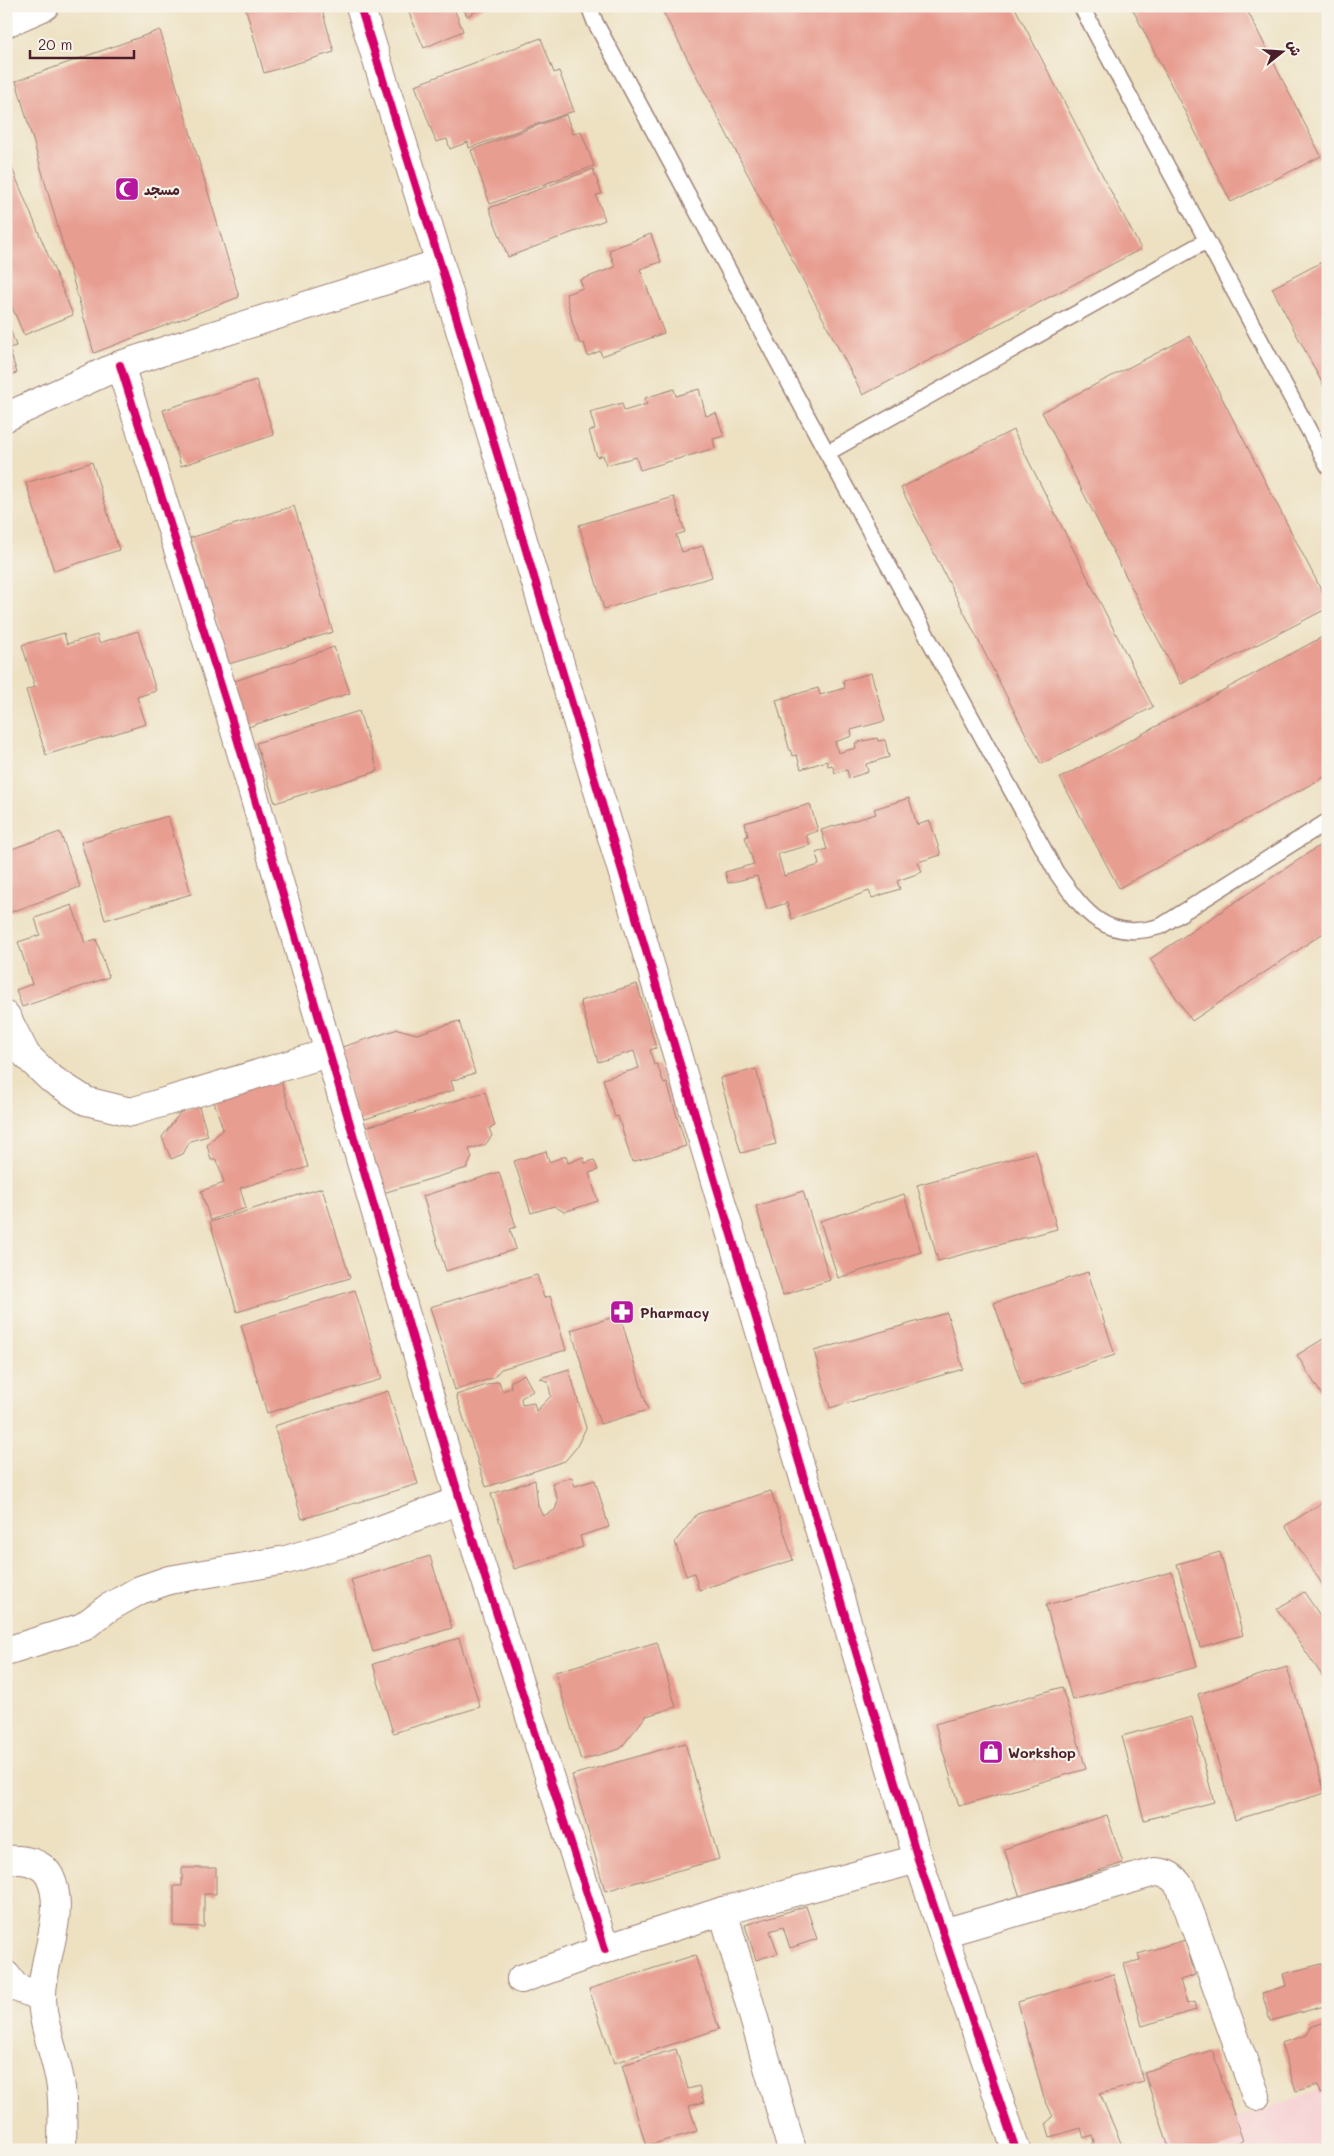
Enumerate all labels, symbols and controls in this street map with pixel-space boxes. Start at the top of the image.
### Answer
scale bar [30,28,134,60]
north arrow [1256,28,1306,78]
text: 20 m [38,34,72,54]
text: ش [1284,38,1306,58]
mosque icon: مسجد [114,176,140,202]
place label: مسجد [144,180,180,199]
pharmacy icon: Pharmacy [609,1299,635,1325]
place label: Pharmacy [640,1303,710,1322]
shop icon: Workshop [978,1739,1004,1765]
place label: Workshop [1008,1743,1076,1762]

